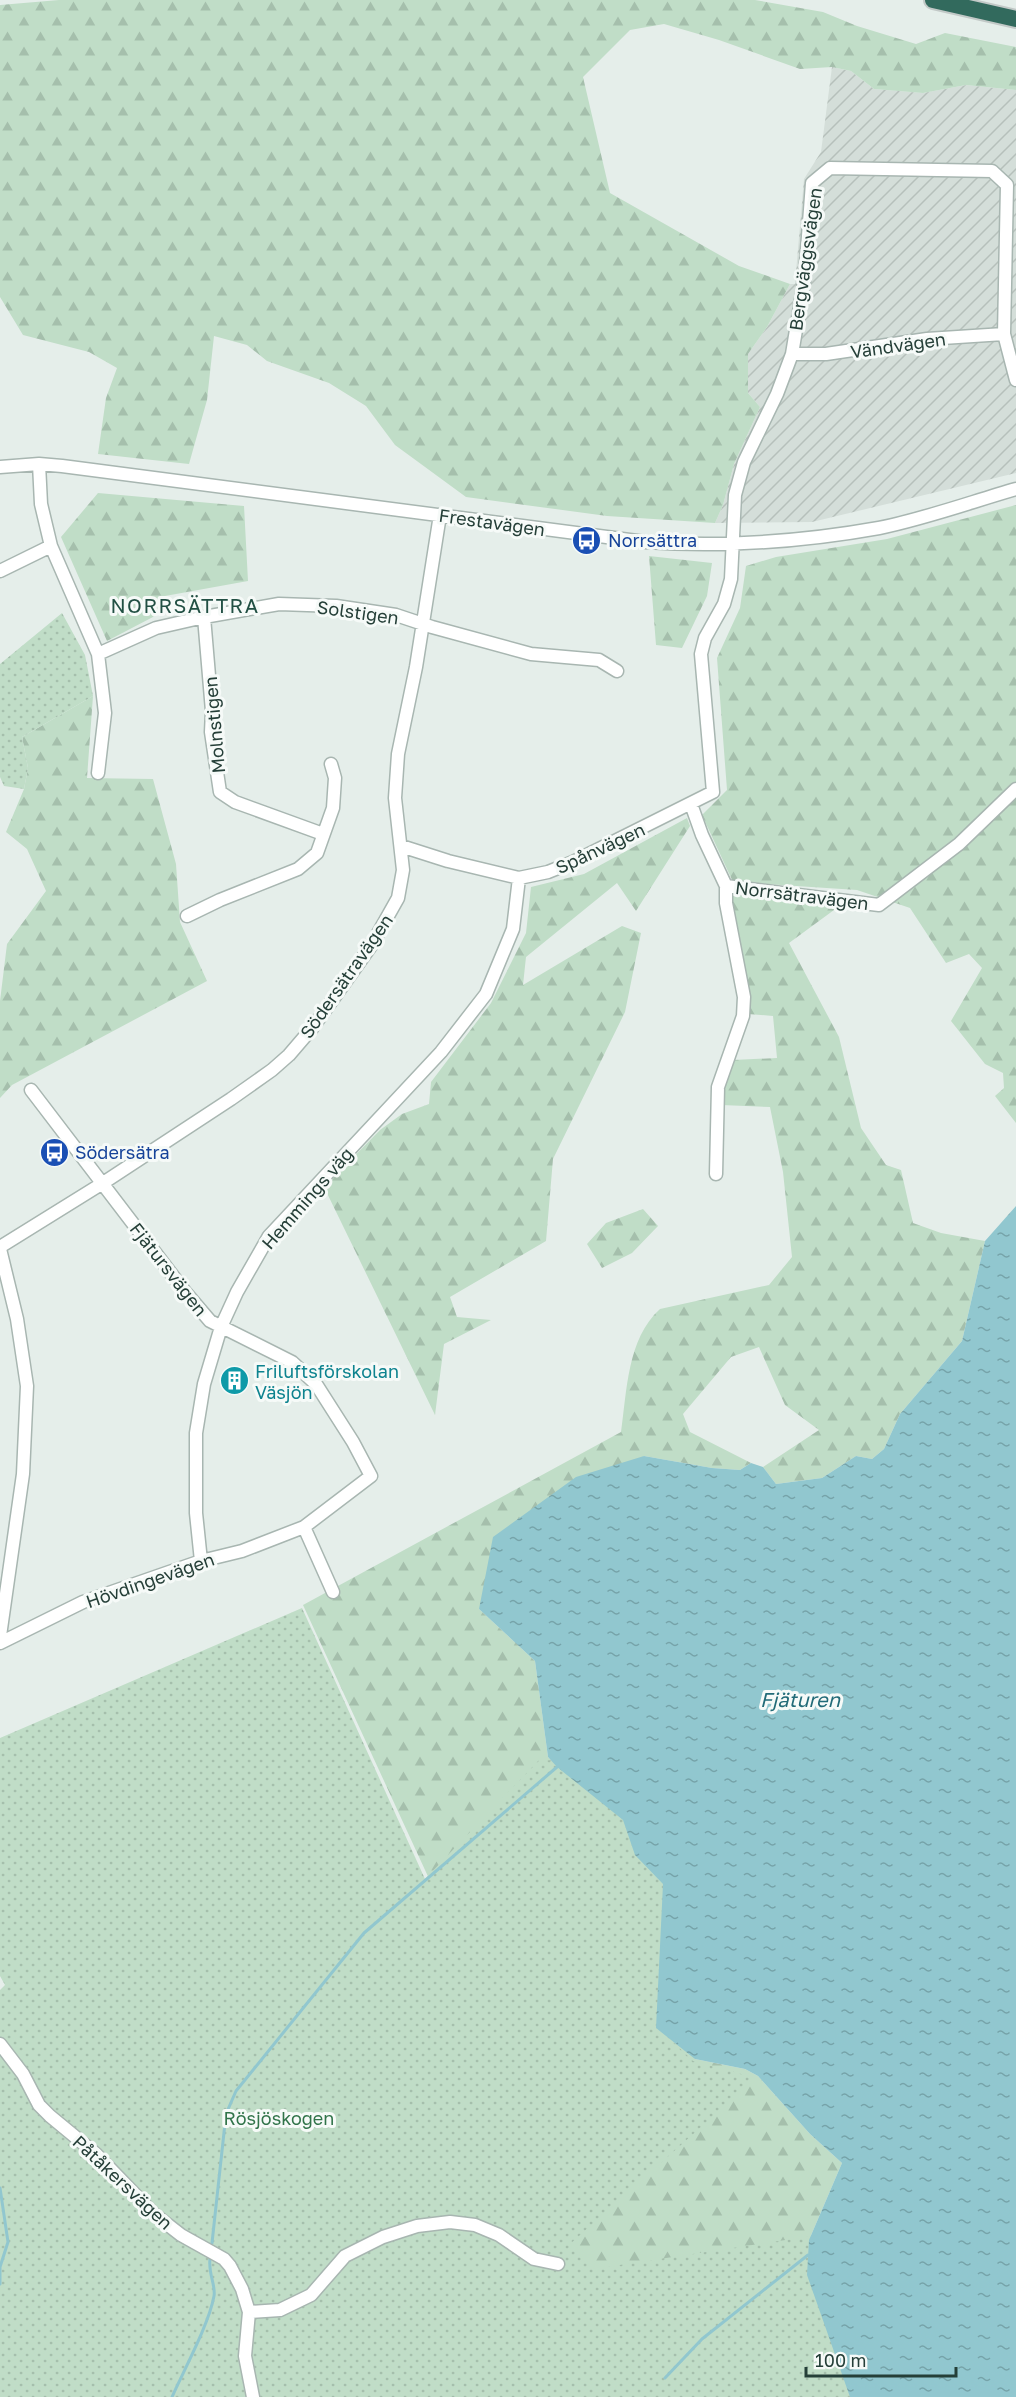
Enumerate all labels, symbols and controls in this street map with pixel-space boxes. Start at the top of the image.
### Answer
street label: Bergväggsvägen [784,186,826,332]
street label: Vändvägen [849,327,947,363]
street label: Frestavägen [437,504,547,540]
bus stop icon: Norrsättra [571,524,603,556]
place label: Norrsättra [608,529,697,551]
district label: NORRSÄTTRA [110,593,260,617]
street label: Solstigen [316,595,400,629]
street label: Molnstigen [199,676,229,774]
street label: Spånvägen [552,818,648,878]
street label: Norrsätravägen [734,876,870,914]
street label: Södersätravägen [295,910,397,1042]
bus stop icon: Södersätra [38,1136,70,1168]
place label: Södersätra [75,1141,170,1163]
street label: Hemmings väg [257,1142,357,1254]
street label: Fjätursvägen [126,1218,212,1320]
place label: Friluftsförskolan Väsjön [255,1360,399,1403]
building icon: Friluftsförskolan Väsjön [218,1365,250,1397]
street label: Hövdingevägen [83,1548,217,1612]
water label: Fjäturen [760,1687,841,1712]
park label: Rösjöskogen [224,2107,334,2129]
street label: Påtåkersvägen [69,2130,177,2234]
scale bar [806,2340,956,2378]
text: 100 m [815,2349,866,2371]

